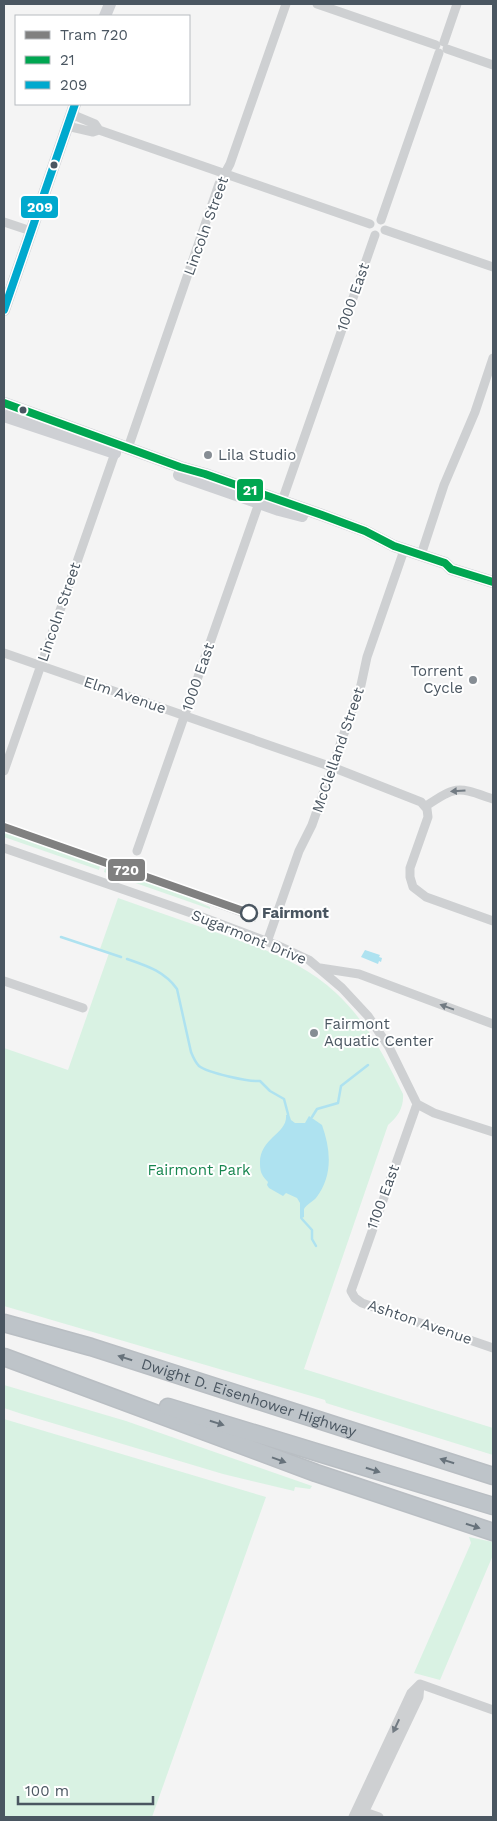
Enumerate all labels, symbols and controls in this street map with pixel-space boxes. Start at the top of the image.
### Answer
legend [15,15,190,105]
text: Tram 720 [60,26,128,44]
text: 21 [60,51,75,69]
text: 209 [60,76,87,94]
unlabelled marker [49,160,59,170]
street label: Lincoln Street [180,173,232,278]
line badge: 209 [20,195,59,219]
text: 209 [27,199,53,215]
street label: 1000 East [333,260,373,334]
unlabelled marker [18,405,28,415]
place label: Lila Studio [218,446,296,464]
marker: Lila Studio [202,449,214,461]
line badge: 21 [236,478,264,502]
text: 21 [243,482,257,498]
street label: Lincoln Street [34,559,85,664]
street label: 1000 East [178,640,218,714]
place label: Torrent Cycle [410,662,464,697]
street label: Elm Avenue [81,672,169,718]
marker: Torrent Cycle [467,674,479,686]
street label: McClelland Street [308,684,368,815]
one-way arrow [450,787,466,795]
line badge: 720 [107,858,146,882]
text: 720 [113,862,139,878]
marker: Fairmont [240,904,258,922]
place label: Fairmont [262,904,329,922]
street label: Sugarmont Drive [189,906,309,968]
one-way arrow [440,1003,455,1010]
place label: Fairmont Aquatic Center [324,1015,434,1050]
marker: Fairmont Aquatic Center [308,1027,320,1039]
park label: Fairmont Park [147,1161,251,1179]
street label: 1100 East [363,1161,403,1232]
street label: Ashton Avenue [366,1296,474,1348]
one-way arrow [118,1354,133,1362]
street label: Dwight D. Eisenhower Highway [139,1355,359,1441]
one-way arrow [210,1419,225,1427]
one-way arrow [272,1456,287,1464]
one-way arrow [439,1456,454,1464]
one-way arrow [365,1467,380,1475]
one-way arrow [466,1522,481,1530]
one-way arrow [392,1719,400,1733]
scale bar [18,1774,152,1806]
text: 100 m [25,1782,69,1800]

